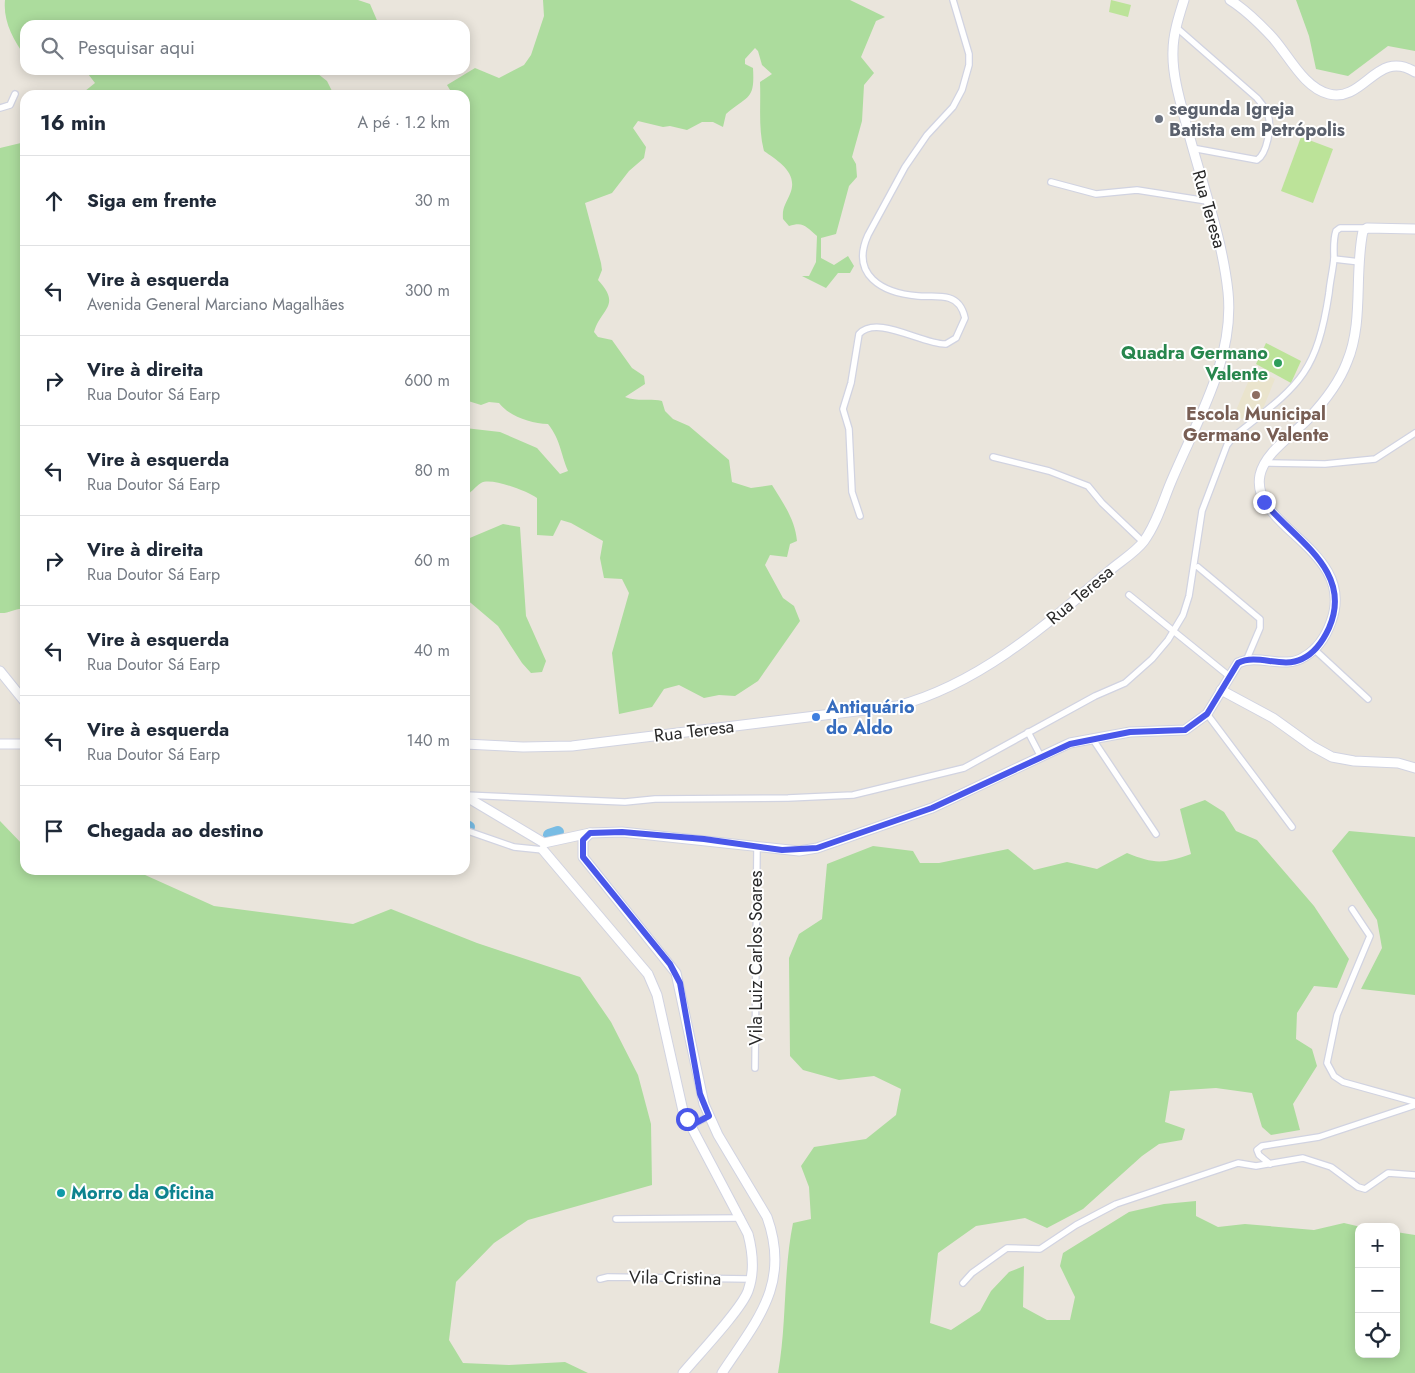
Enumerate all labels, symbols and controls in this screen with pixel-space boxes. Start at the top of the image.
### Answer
search box [20,20,470,75]
icon: search [38,34,66,62]
text: Pesquisar aqui [78,34,195,61]
place label: segunda Igreja Batista em Petrópolis [1169,96,1345,143]
text: 16 min [40,108,106,138]
text: A pé · 1.2 km [357,111,450,134]
marker: segunda Igreja Batista em Petrópolis [1153,113,1165,125]
street label: Rua Teresa [1185,167,1233,251]
icon: ahead [40,187,68,215]
text: Siga em frente [87,187,217,214]
text: 30 m [414,189,450,212]
text: Vire à esquerda [87,266,229,293]
icon: left [40,277,68,305]
text: 300 m [405,279,450,302]
text: Avenida General Marciano Magalhães [87,293,344,316]
place label: Quadra Germano Valente [1121,340,1268,387]
text: Vire à direita [87,356,203,383]
marker: Quadra Germano Valente [1272,357,1284,369]
icon: right [40,367,68,395]
text: 600 m [404,369,450,392]
text: Rua Doutor Sá Earp [87,383,220,406]
marker: Escola Municipal Germano Valente [1250,389,1262,401]
place label: Escola Municipal Germano Valente [1183,401,1329,448]
text: Vire à esquerda [87,446,229,473]
icon: left [40,457,68,485]
text: 80 m [414,459,450,482]
text: Rua Doutor Sá Earp [87,473,220,496]
route end [1253,491,1276,514]
text: Vire à direita [87,536,203,563]
icon: right [40,547,68,575]
text: 60 m [414,549,450,572]
street label: Rua Teresa [1041,559,1119,631]
text: Rua Doutor Sá Earp [87,563,220,586]
text: Vire à esquerda [87,626,229,653]
icon: left [40,637,68,665]
text: 40 m [414,639,450,662]
text: Rua Doutor Sá Earp [87,653,220,676]
place label: Antiquário do Aldo [825,694,915,741]
marker: Antiquário do Aldo [810,711,822,723]
street label: Rua Teresa [652,713,736,749]
text: Vire à esquerda [87,716,229,743]
icon: left [40,727,68,755]
text: 140 m [407,729,450,752]
text: Rua Doutor Sá Earp [87,743,220,766]
icon: arrive [40,817,68,845]
text: Chegada ao destino [87,817,263,844]
street label: Vila Luiz Carlos Soares [743,871,769,1045]
route start [676,1108,699,1131]
place label: Morro da Oficina [71,1180,214,1206]
marker: Morro da Oficina [55,1187,67,1199]
map controls [1355,1223,1400,1358]
button: + [1355,1223,1400,1268]
street label: Vila Cristina [629,1264,721,1292]
button: − [1355,1268,1400,1313]
button: locate [1355,1313,1400,1358]

